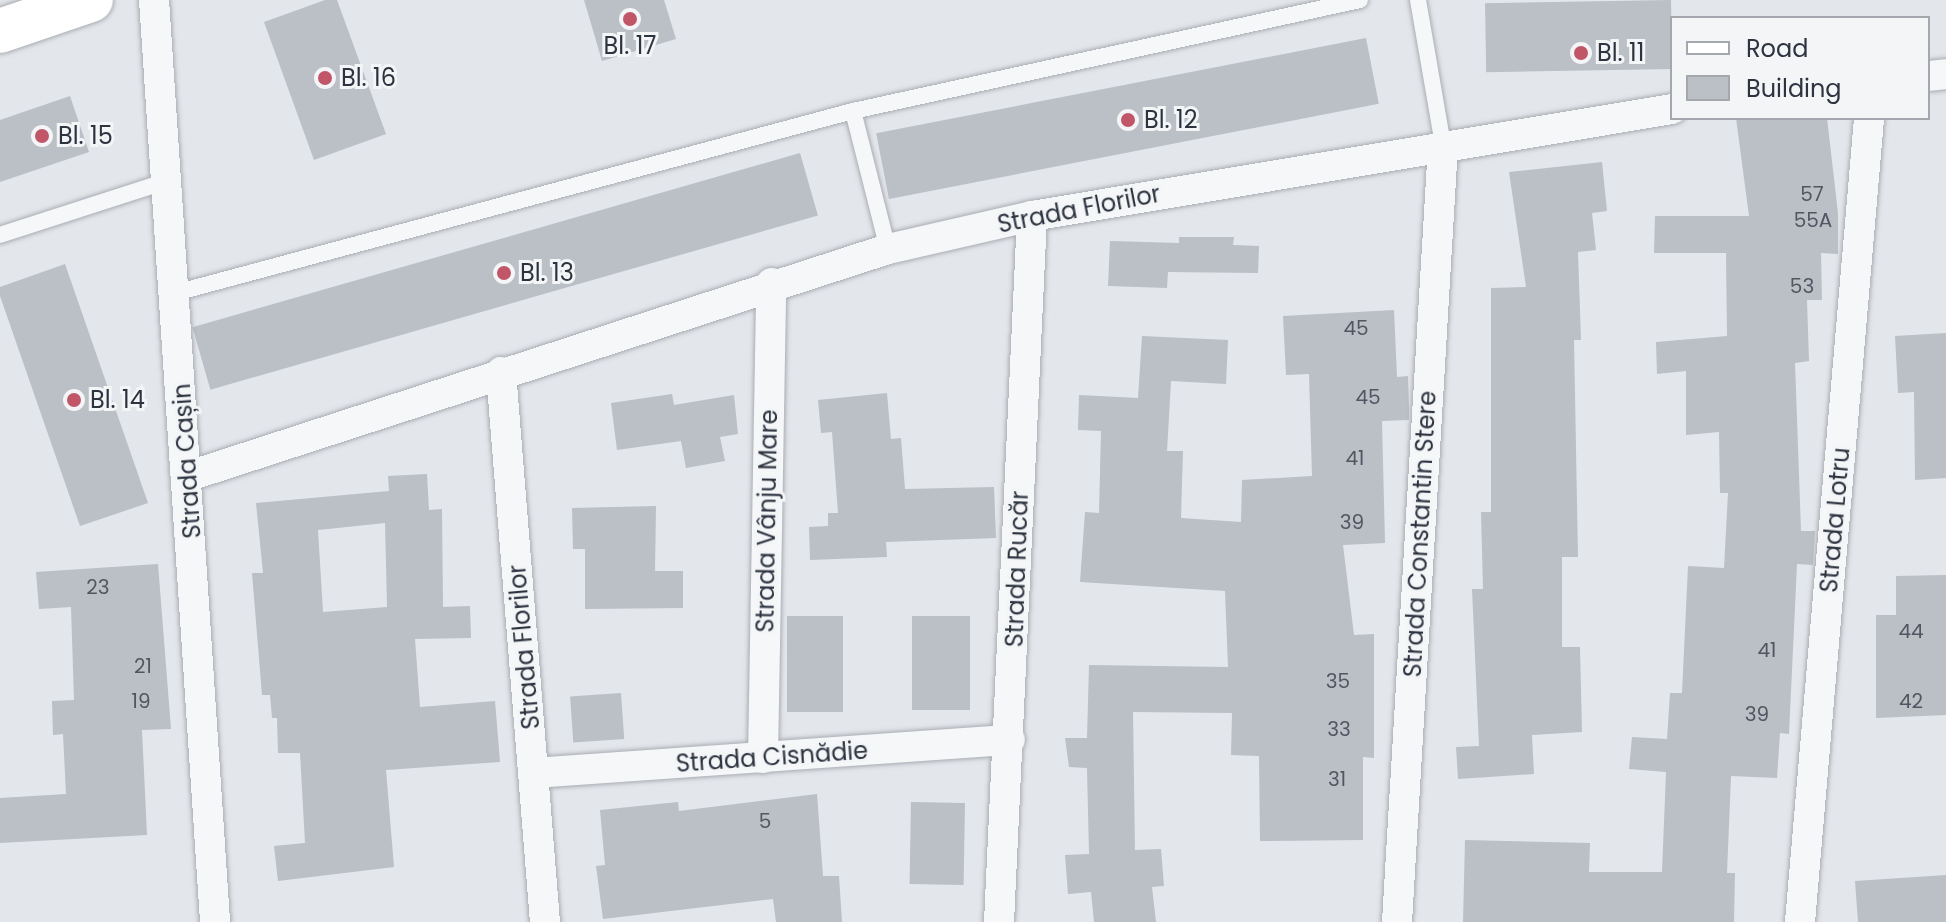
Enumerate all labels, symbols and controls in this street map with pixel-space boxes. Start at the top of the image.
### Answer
marker: Bl. 17 [621,10,639,28]
legend [1670,16,1930,120]
place label: Bl. 17 [604,32,656,60]
text: Road [1746,32,1808,65]
place label: Bl. 11 [1597,39,1644,67]
marker: Bl. 11 [1572,44,1590,62]
place label: Bl. 16 [341,64,396,92]
marker: Bl. 16 [316,69,334,87]
text: Building [1746,72,1842,105]
place label: Bl. 12 [1144,106,1198,134]
marker: Bl. 12 [1119,111,1137,129]
place label: Bl. 15 [58,122,113,150]
marker: Bl. 15 [33,127,51,145]
street label: Strada Florilor [995,179,1163,239]
house number: 57 [1800,182,1824,206]
house number: 55A [1794,208,1832,232]
place label: Bl. 13 [520,259,574,287]
marker: Bl. 13 [495,264,513,282]
house number: 53 [1790,274,1814,298]
house number: 45 [1343,316,1369,340]
street label: Strada Cașin [167,382,207,540]
house number: 45 [1355,385,1381,409]
place label: Bl. 14 [90,386,145,414]
street label: Strada Constantin Stere [1398,390,1442,678]
marker: Bl. 14 [65,391,83,409]
street label: Strada Vânju Mare [751,409,783,633]
house number: 41 [1346,446,1364,470]
street label: Strada Lotru [1814,446,1856,594]
street label: Strada Rucăr [1000,490,1034,648]
house number: 39 [1340,510,1364,534]
street label: Strada Florilor [502,563,546,731]
house number: 23 [86,575,110,599]
house number: 44 [1898,619,1924,643]
house number: 41 [1758,638,1776,662]
house number: 21 [134,654,152,678]
house number: 35 [1326,669,1350,693]
house number: 19 [132,689,150,713]
house number: 42 [1899,689,1923,713]
house number: 39 [1745,702,1769,726]
house number: 33 [1327,717,1351,741]
street label: Strada Cisnădie [675,736,869,778]
house number: 31 [1328,767,1346,791]
house number: 5 [759,809,771,833]

